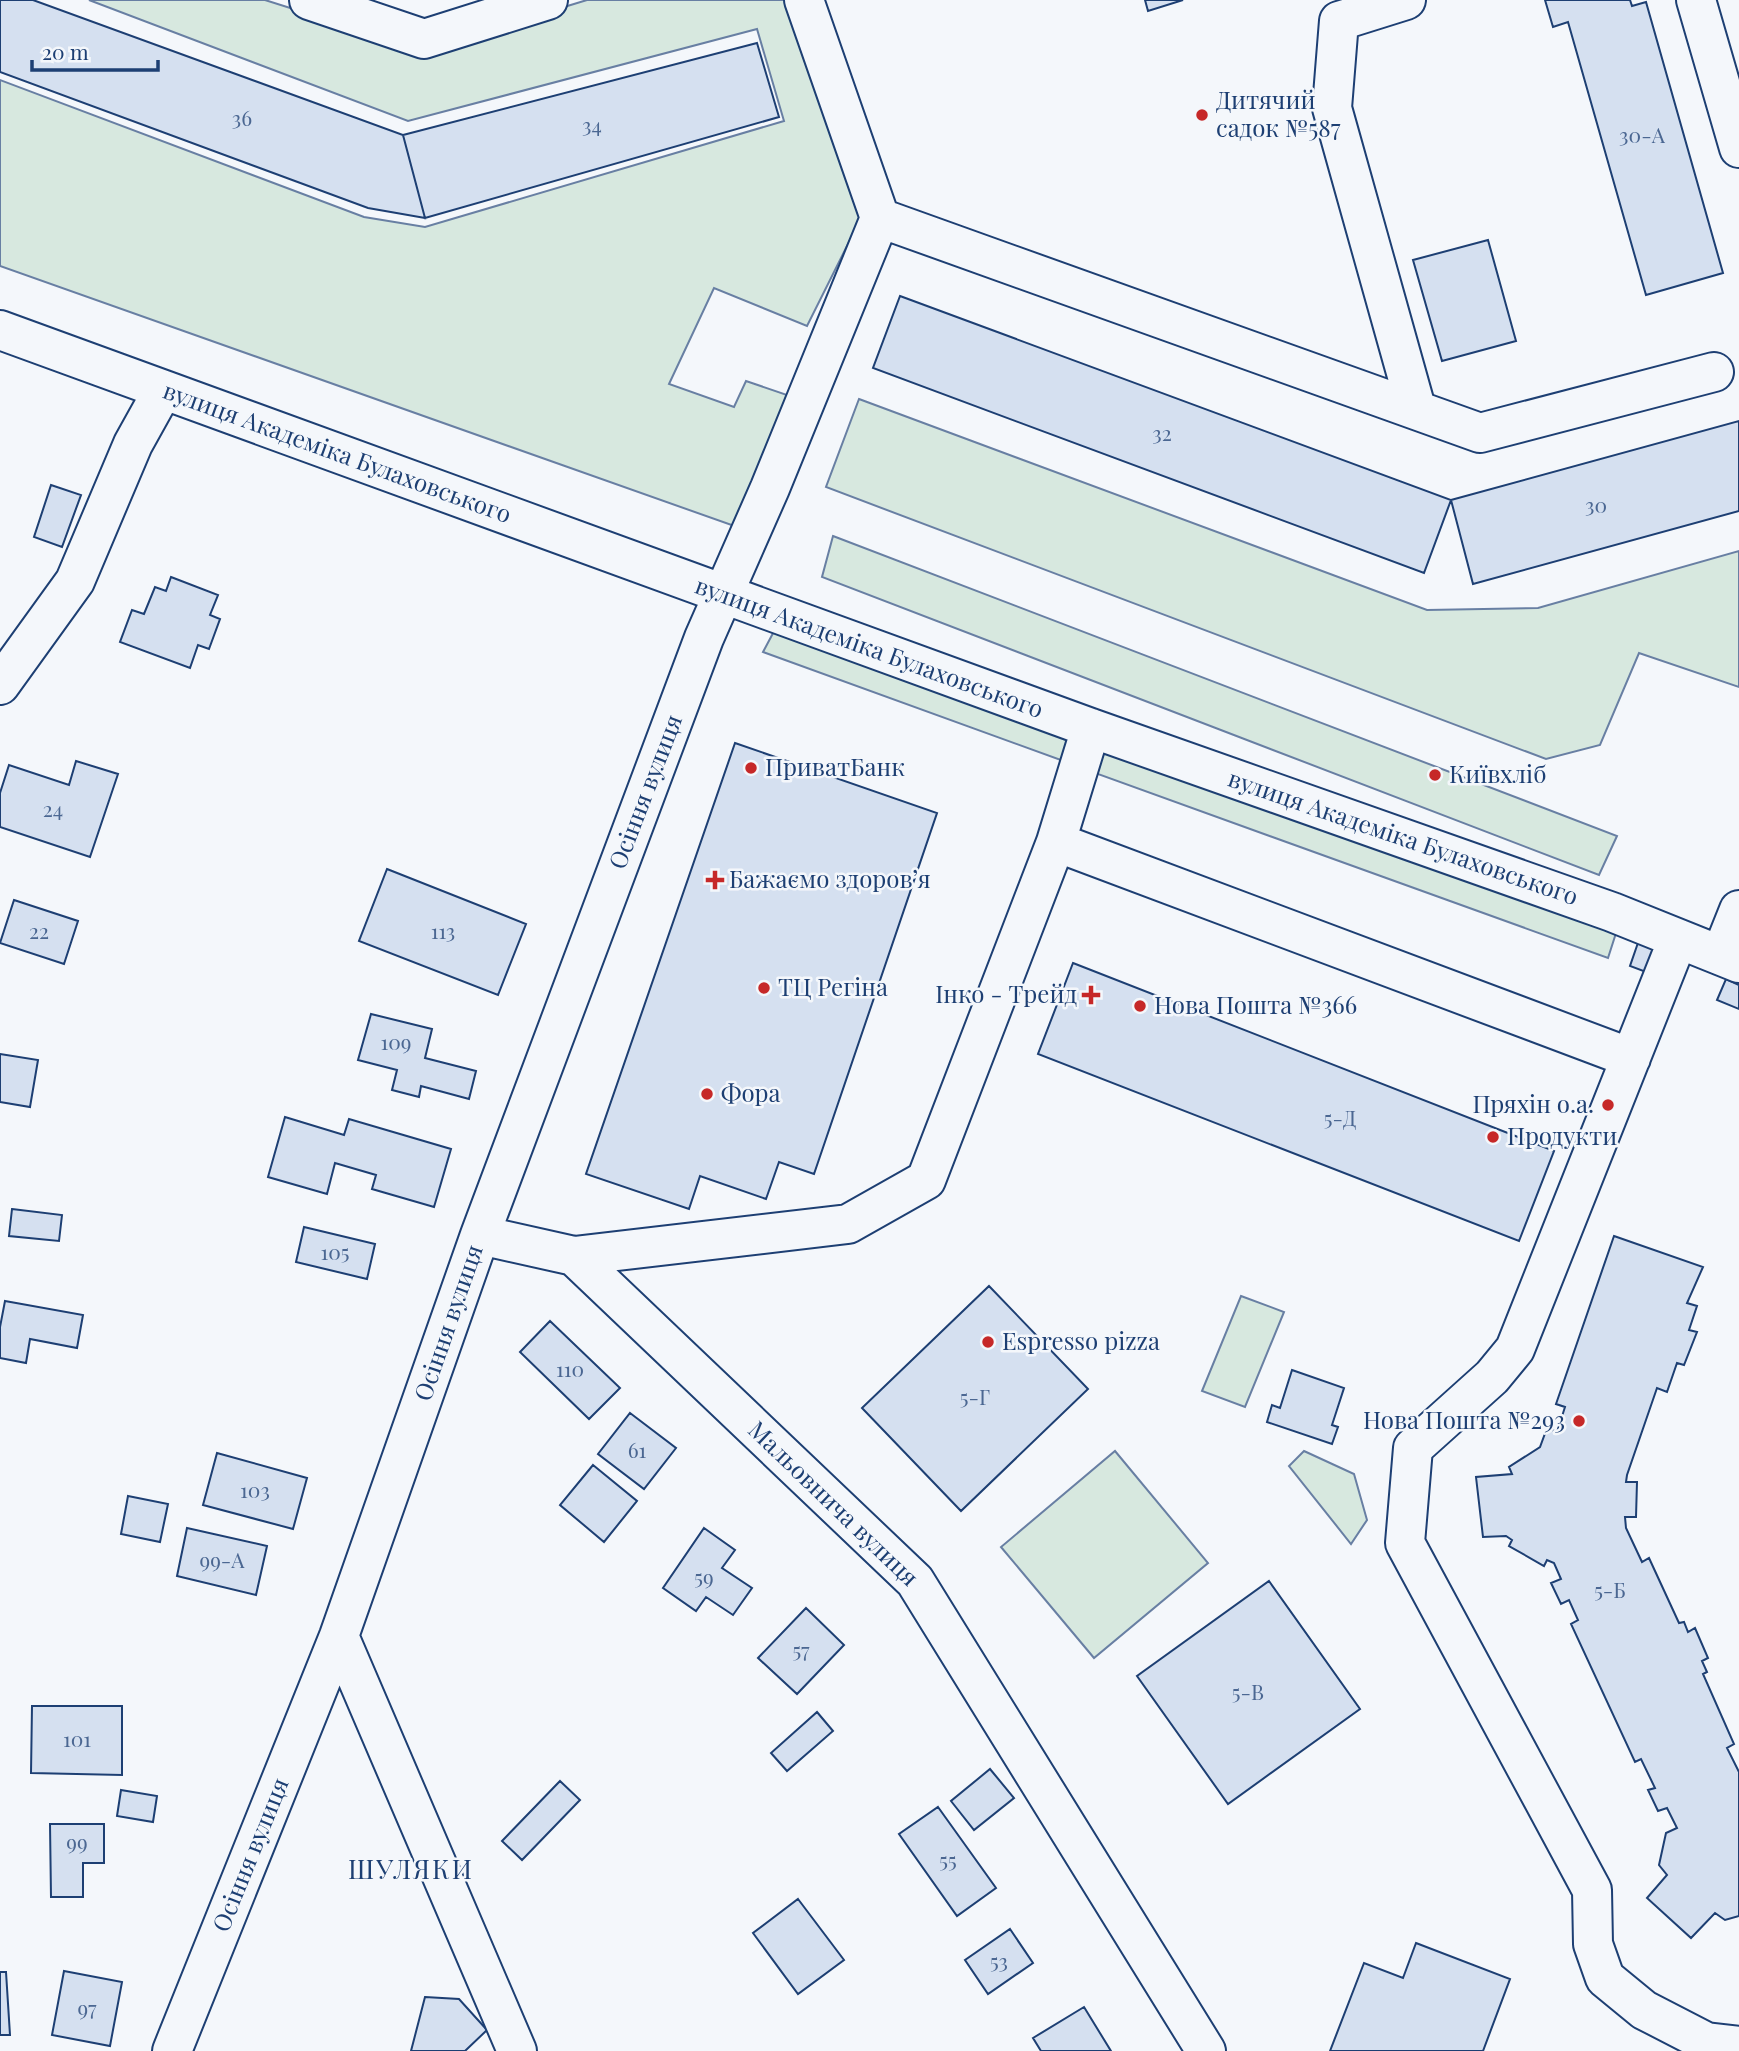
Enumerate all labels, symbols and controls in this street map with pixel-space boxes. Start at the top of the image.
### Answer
scale bar [32,28,158,72]
text: 20 m [42,37,89,65]
place label: Дитячий садок №587 [1216,83,1341,143]
house number: 36 [232,103,252,131]
marker: Дитячий садок №587 [1194,107,1210,123]
house number: 34 [582,110,602,138]
house number: 30-А [1619,120,1666,148]
street label: вулиця Академіка Булаховського [159,373,516,529]
house number: 32 [1152,418,1172,446]
house number: 30 [1585,490,1607,518]
street label: вулиця Академіка Булаховського [691,568,1048,724]
street label: Осіння вулиця [600,709,688,873]
place label: ПриватБанк [765,750,905,782]
place label: Київхліб [1449,757,1546,789]
marker: ПриватБанк [743,760,759,776]
street label: вулиця Академіка Булаховського [1224,761,1583,911]
marker: Київхліб [1427,767,1443,783]
house number: 24 [43,794,63,822]
place label: Бажаємо здоровʼя [729,862,931,894]
marker: Бажаємо здоровʼя [707,872,723,888]
house number: 22 [29,916,49,944]
house number: 113 [431,916,455,944]
place label: ТЦ Регіна [778,970,888,1002]
place label: Інко - Трейд [935,977,1077,1009]
marker: ТЦ Регіна [756,980,772,996]
marker: Інко - Трейд [1083,987,1099,1003]
place label: Нова Пошта №366 [1154,988,1357,1020]
marker: Нова Пошта №366 [1132,998,1148,1014]
house number: 109 [380,1027,412,1055]
place label: Фора [721,1076,780,1108]
marker: Фора [699,1086,715,1102]
place label: Пряхін о.а. [1472,1087,1594,1119]
marker: Пряхін о.а. [1600,1097,1616,1113]
house number: 5-Д [1324,1103,1356,1131]
place label: Продукти [1507,1119,1617,1151]
marker: Продукти [1485,1129,1501,1145]
house number: 105 [320,1237,350,1265]
street label: Осіння вулиця [405,1240,489,1405]
place label: Espresso pizza [1002,1324,1160,1356]
marker: Espresso pizza [980,1334,996,1350]
house number: 110 [556,1354,584,1382]
house number: 5-Г [960,1382,990,1410]
place label: Нова Пошта №293 [1363,1403,1565,1435]
street label: Мальовнича вулиця [742,1413,926,1592]
marker: Нова Пошта №293 [1571,1413,1587,1429]
house number: 61 [628,1435,647,1463]
house number: 103 [240,1475,270,1503]
house number: 99-А [199,1545,245,1573]
house number: 59 [694,1562,714,1590]
house number: 5-Б [1594,1575,1626,1603]
house number: 57 [792,1635,810,1663]
house number: 5-В [1232,1677,1264,1705]
house number: 101 [63,1724,91,1752]
street label: Осіння вулиця [204,1772,295,1936]
house number: 99 [66,1827,88,1855]
house number: 55 [939,1845,957,1873]
district label: ШУЛЯКИ [348,1851,474,1886]
house number: 53 [990,1946,1008,1974]
house number: 97 [77,1993,97,2021]

